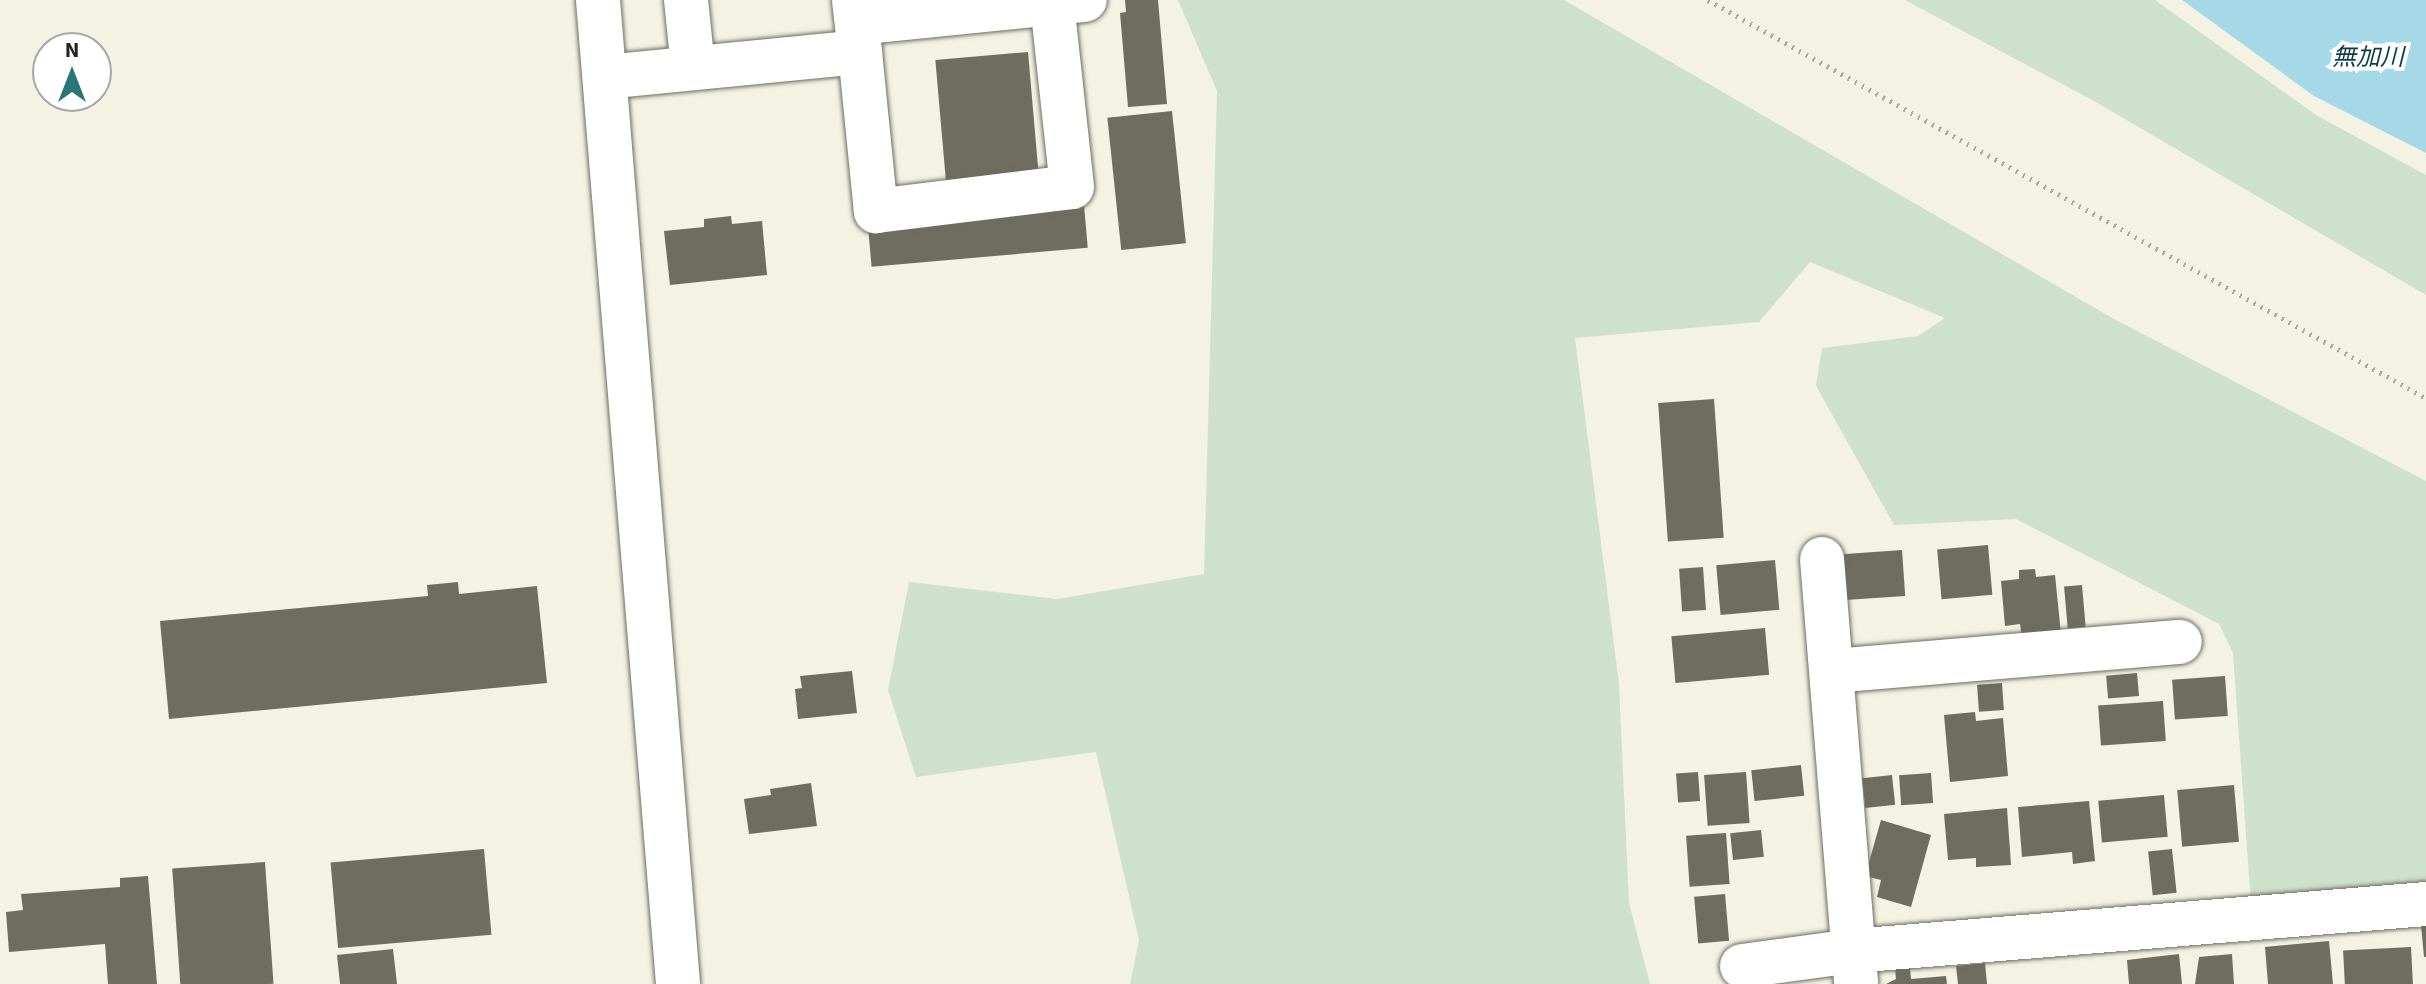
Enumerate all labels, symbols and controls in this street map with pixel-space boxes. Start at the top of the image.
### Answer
north arrow [32,32,112,112]
text: N [65,34,79,66]
water label: 無加川 [2332,44,2404,72]

